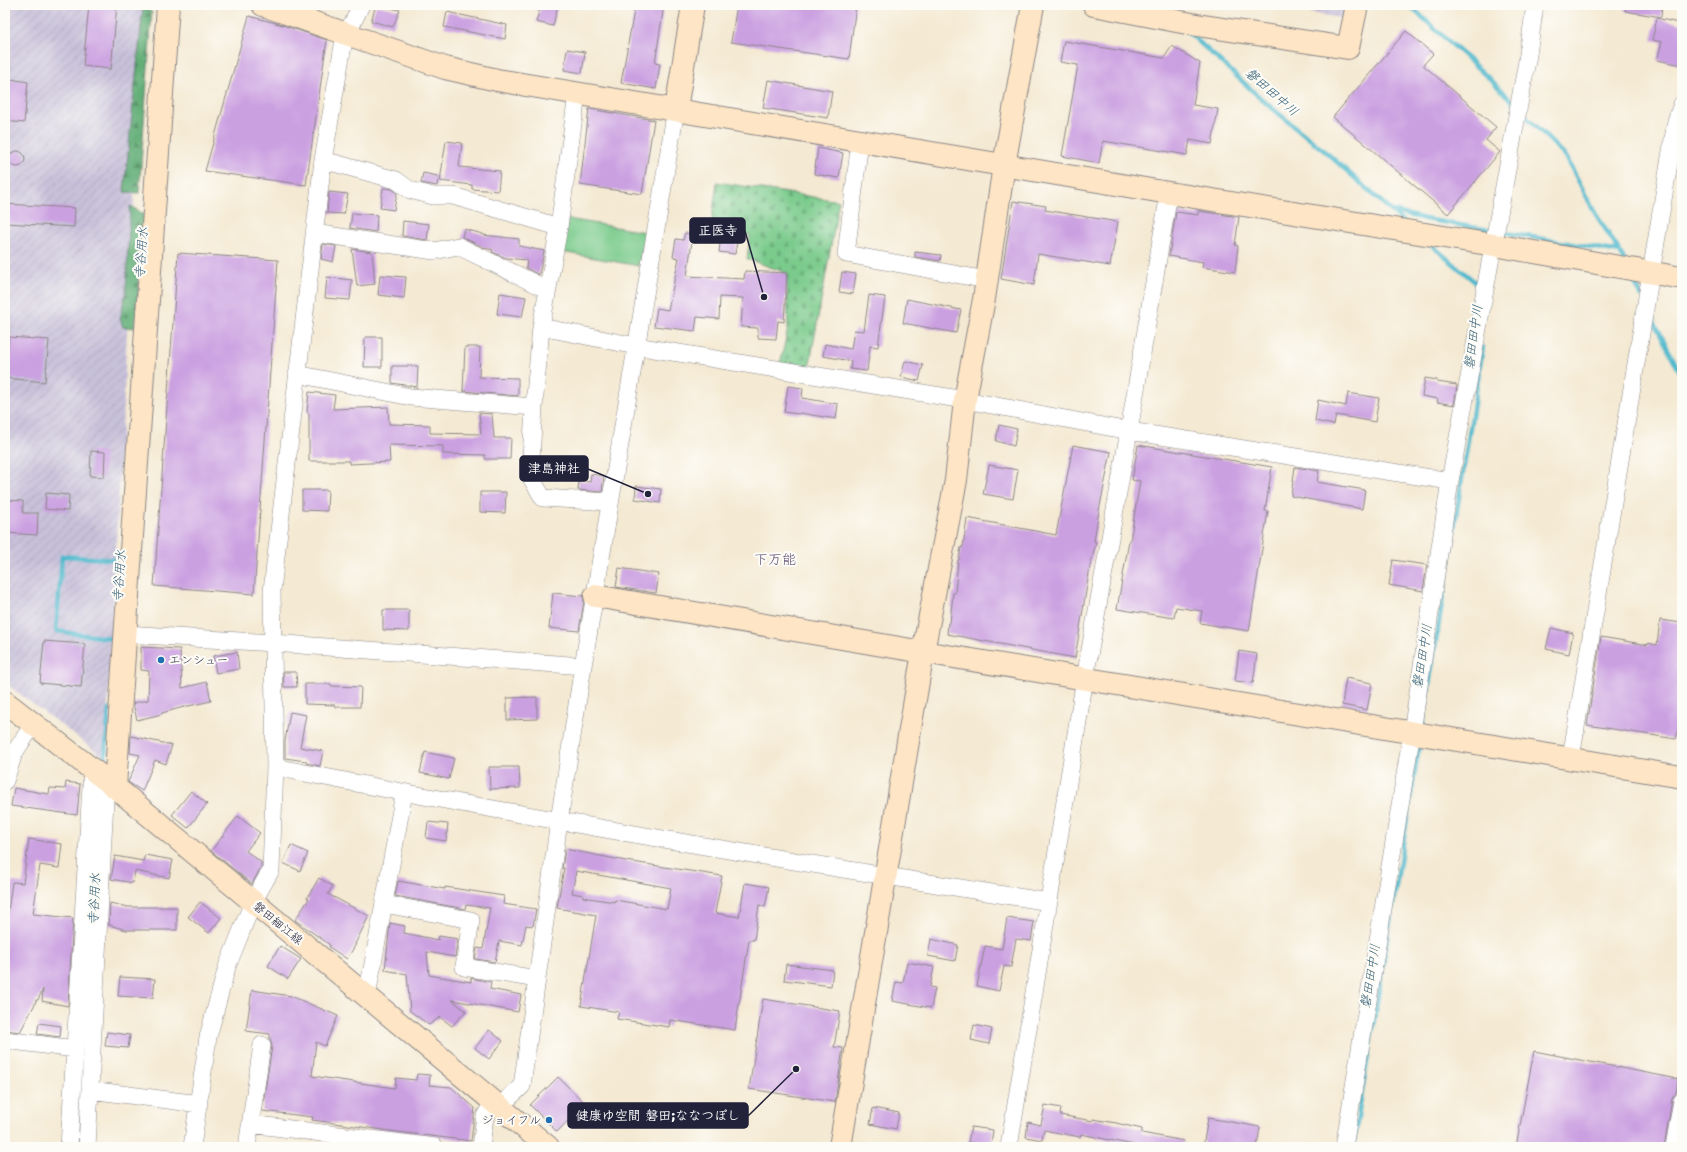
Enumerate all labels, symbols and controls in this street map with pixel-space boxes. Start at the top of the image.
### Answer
water label: 磐田田中川 [1242,64,1302,120]
callout: 正医寺 [690,218,745,243]
text: 正医寺 [698,222,738,239]
water label: 寺谷用水 [131,226,151,280]
water label: 磐田田中川 [1460,304,1486,370]
callout: 津島神社 [520,456,588,481]
text: 津島神社 [528,460,580,477]
water label: 寺谷用水 [109,549,129,603]
district label: 下万能 [754,550,796,568]
water label: 磐田田中川 [1409,623,1435,689]
place label: エンシュー [169,652,228,668]
marker: エンシュー [156,655,166,665]
water label: 寺谷用水 [84,873,104,925]
street label: 磐田細江線 [250,898,306,948]
water label: 磐田田中川 [1357,943,1383,1009]
callout: 健康ゆ空間 磐田;ななつぼし [568,1103,748,1128]
text: 健康ゆ空間 磐田;ななつぼし [576,1107,740,1124]
place label: ジョイフル [481,1112,541,1128]
marker: ジョイフル [544,1115,554,1125]

